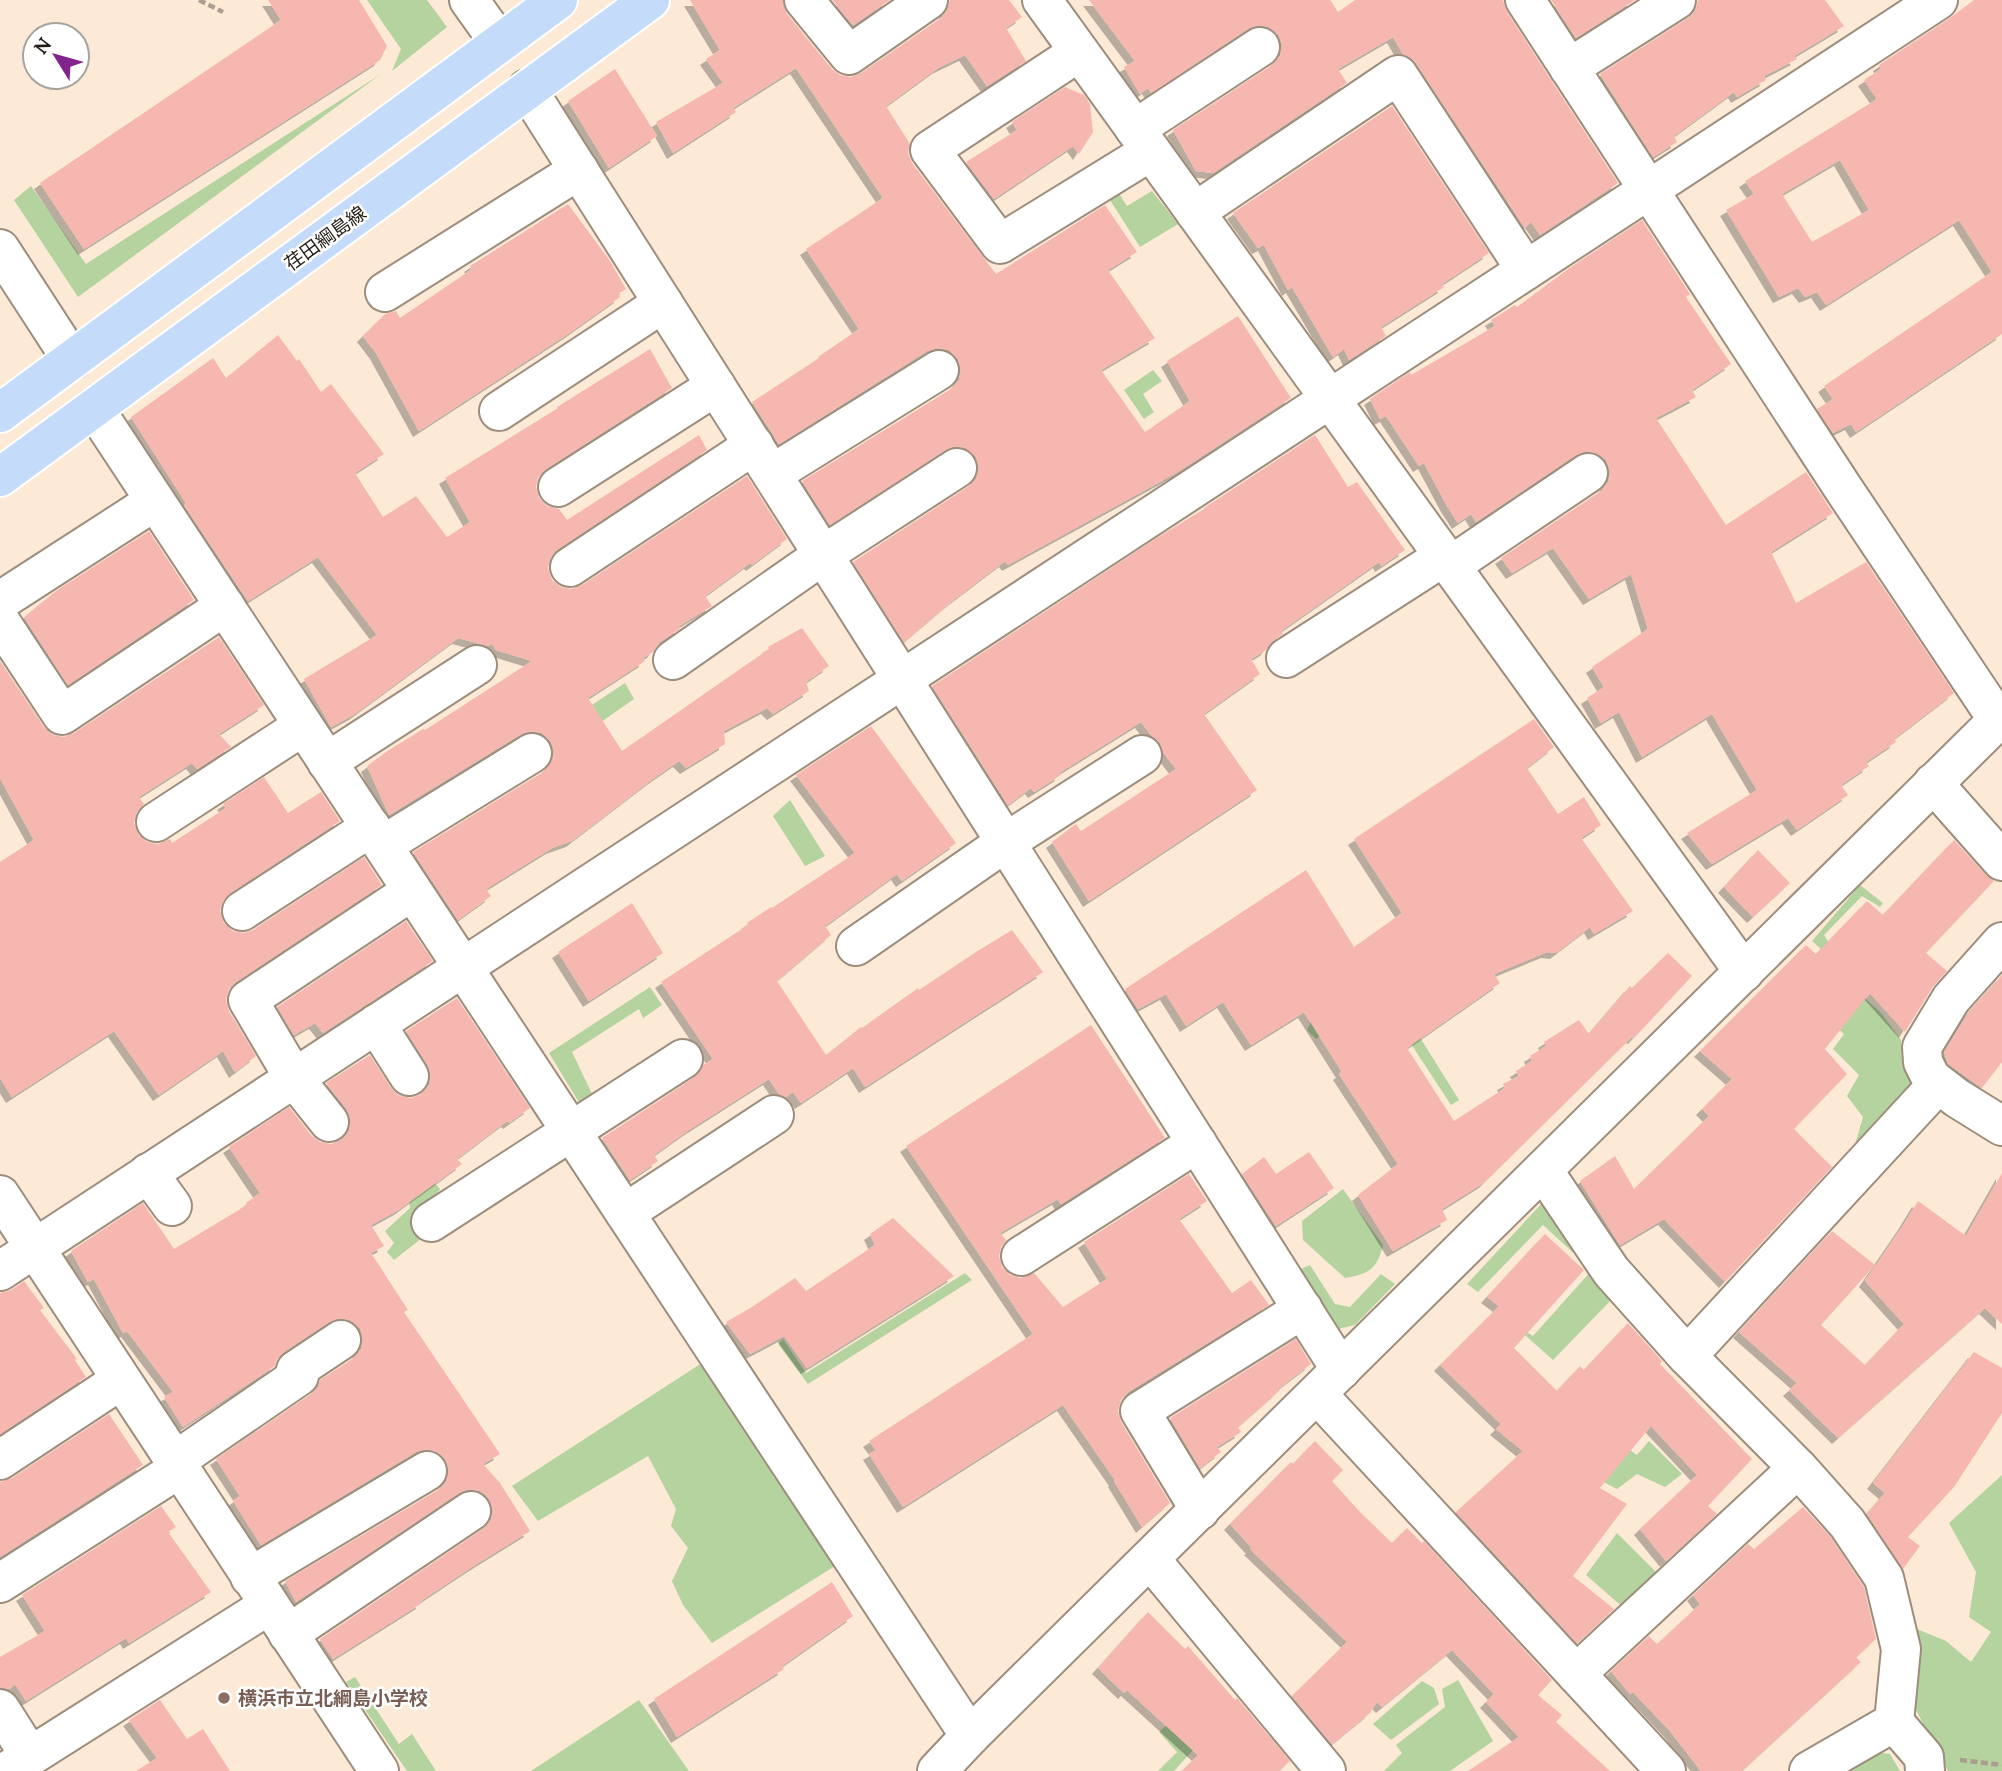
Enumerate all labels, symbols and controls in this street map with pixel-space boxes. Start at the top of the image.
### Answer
north arrow [21,21,91,91]
text: N [28,32,57,59]
street label: 荏田綱島線 [280,200,370,276]
place label: 横浜市立北綱島小学校 [238,1686,428,1710]
marker: 横浜市立北綱島小学校 [216,1690,232,1706]

